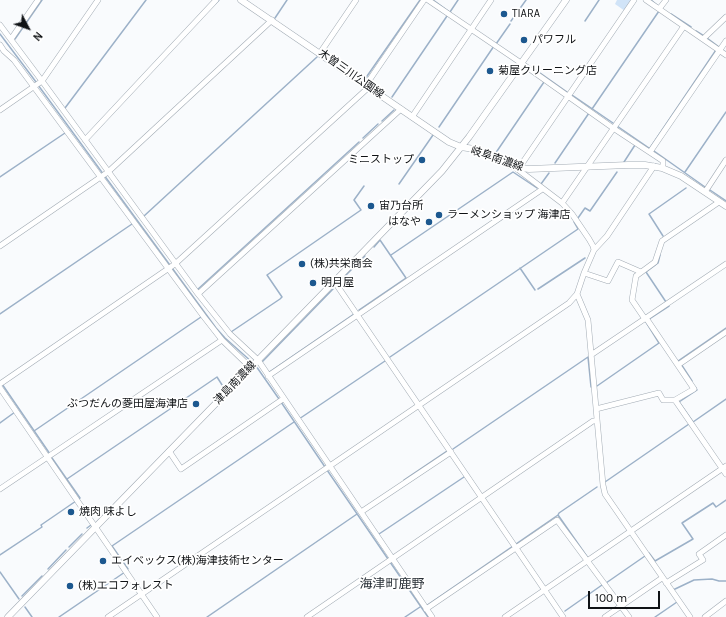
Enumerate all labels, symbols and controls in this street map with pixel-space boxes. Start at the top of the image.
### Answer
place label: TIARA [512,7,540,21]
north arrow [8,8,48,48]
marker: TIARA [499,9,509,19]
text: N [30,29,45,43]
place label: パワフル [532,33,576,47]
marker: パワフル [519,35,529,45]
street label: 木曽三川公園線 [316,47,386,101]
place label: 菊屋クリーニング店 [498,64,597,78]
marker: 菊屋クリーニング店 [485,66,495,76]
street label: 岐阜南濃線 [469,144,525,174]
place label: ミニストップ [348,153,414,167]
marker: ミニストップ [417,155,427,165]
place label: 宙乃台所 [379,199,423,213]
marker: 宙乃台所 [366,201,376,211]
place label: ラーメンショップ 海津店 [447,208,571,222]
marker: ラーメンショップ 海津店 [434,210,444,220]
place label: はなや [388,215,421,229]
marker: はなや [424,217,434,227]
place label: (株)共栄商会 [310,257,373,271]
marker: (株)共栄商会 [297,259,307,269]
place label: 明月屋 [321,276,354,290]
marker: 明月屋 [308,278,318,288]
street label: 津島南濃線 [211,359,259,407]
place label: ぶつだんの菱田屋海津店 [67,397,188,411]
marker: ぶつだんの菱田屋海津店 [191,399,201,409]
place label: 焼肉 味よし [79,505,137,519]
marker: 焼肉 味よし [66,507,76,517]
place label: エイベックス(株)海津技術センター [111,554,284,568]
marker: エイベックス(株)海津技術センター [98,556,108,566]
district label: 海津町鹿野 [360,576,424,592]
place label: (株)エコフォレスト [78,579,174,593]
marker: (株)エコフォレスト [65,581,75,591]
scale bar [590,583,662,609]
text: 100 m [595,591,627,605]

